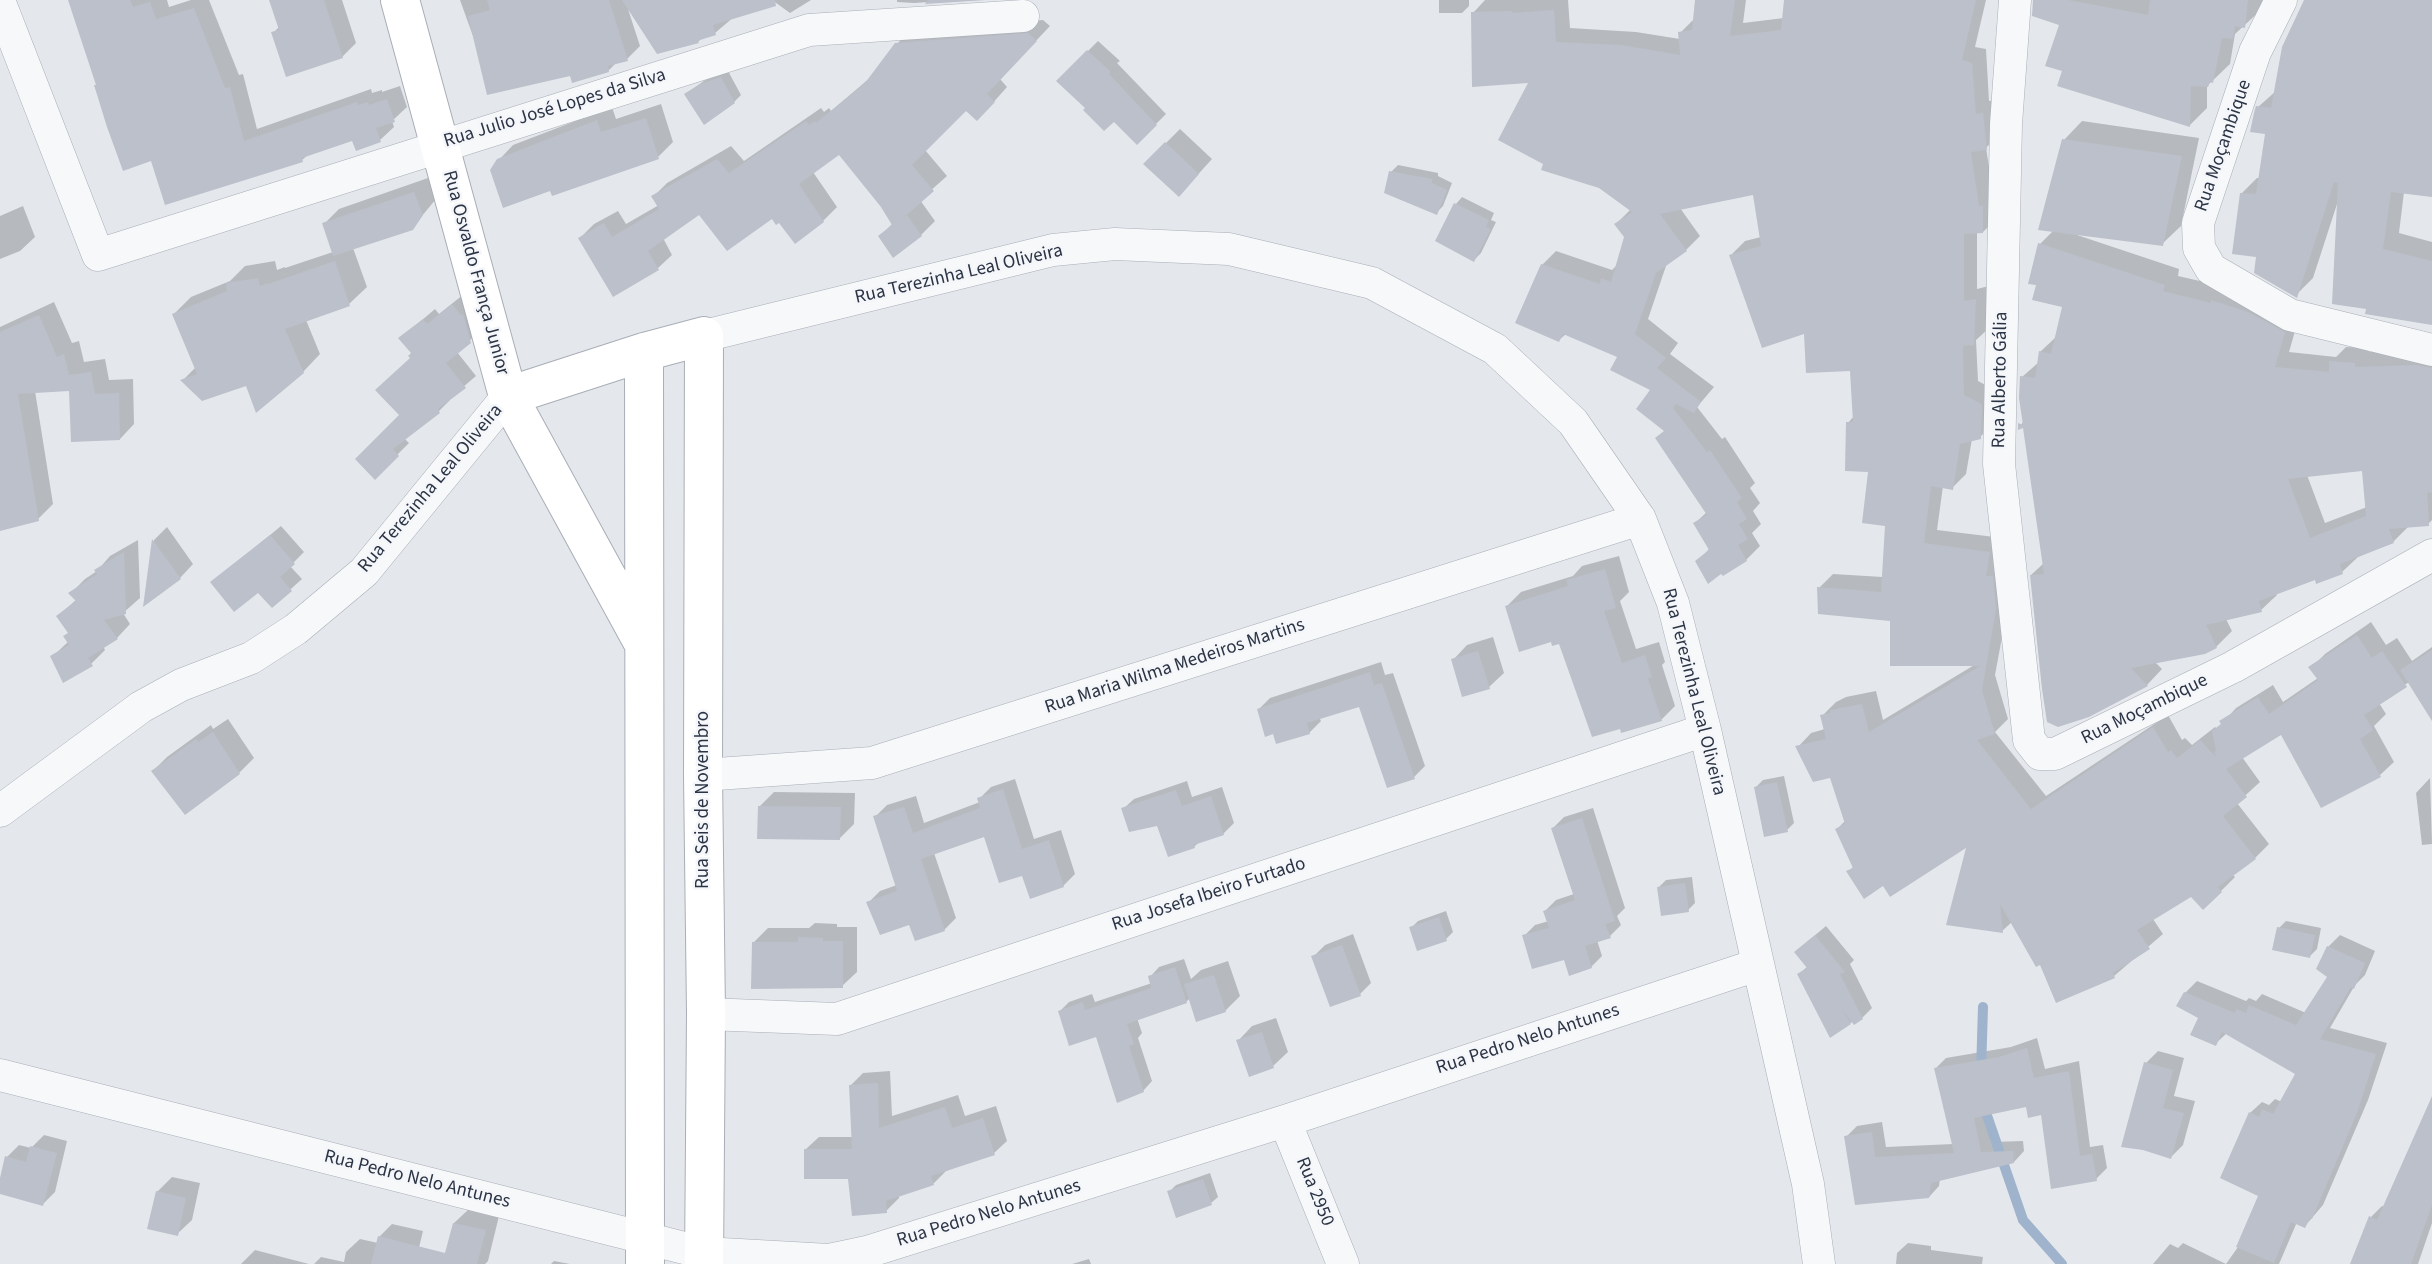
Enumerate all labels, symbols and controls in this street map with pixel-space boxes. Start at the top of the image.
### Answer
street label: Rua Julio José Lopes da Silva [441,64,669,154]
street label: Rua Moçambique [2191,77,2257,215]
street label: Rua Osvaldo França Junior [437,168,513,378]
street label: Rua Terezinha Leal Oliveira [853,240,1065,310]
street label: Rua Alberto Gália [1988,311,2014,449]
street label: Rua Terezinha Leal Oliveira [354,400,508,578]
street label: Rua Terezinha Leal Oliveira [1656,586,1730,798]
street label: Rua Maria Wilma Medeiros Martins [1042,614,1308,720]
street label: Rua Moçambique [2078,670,2212,750]
street label: Rua Seis de Novembro [693,711,715,889]
street label: Rua Josefa Ibeiro Furtado [1109,853,1309,937]
street label: Rua Pedro Nelo Antunes [1434,1000,1622,1080]
street label: Rua Pedro Nelo Antunes [321,1146,513,1214]
street label: Rua 2950 [1290,1154,1338,1230]
street label: Rua Pedro Nelo Antunes [894,1175,1084,1253]

